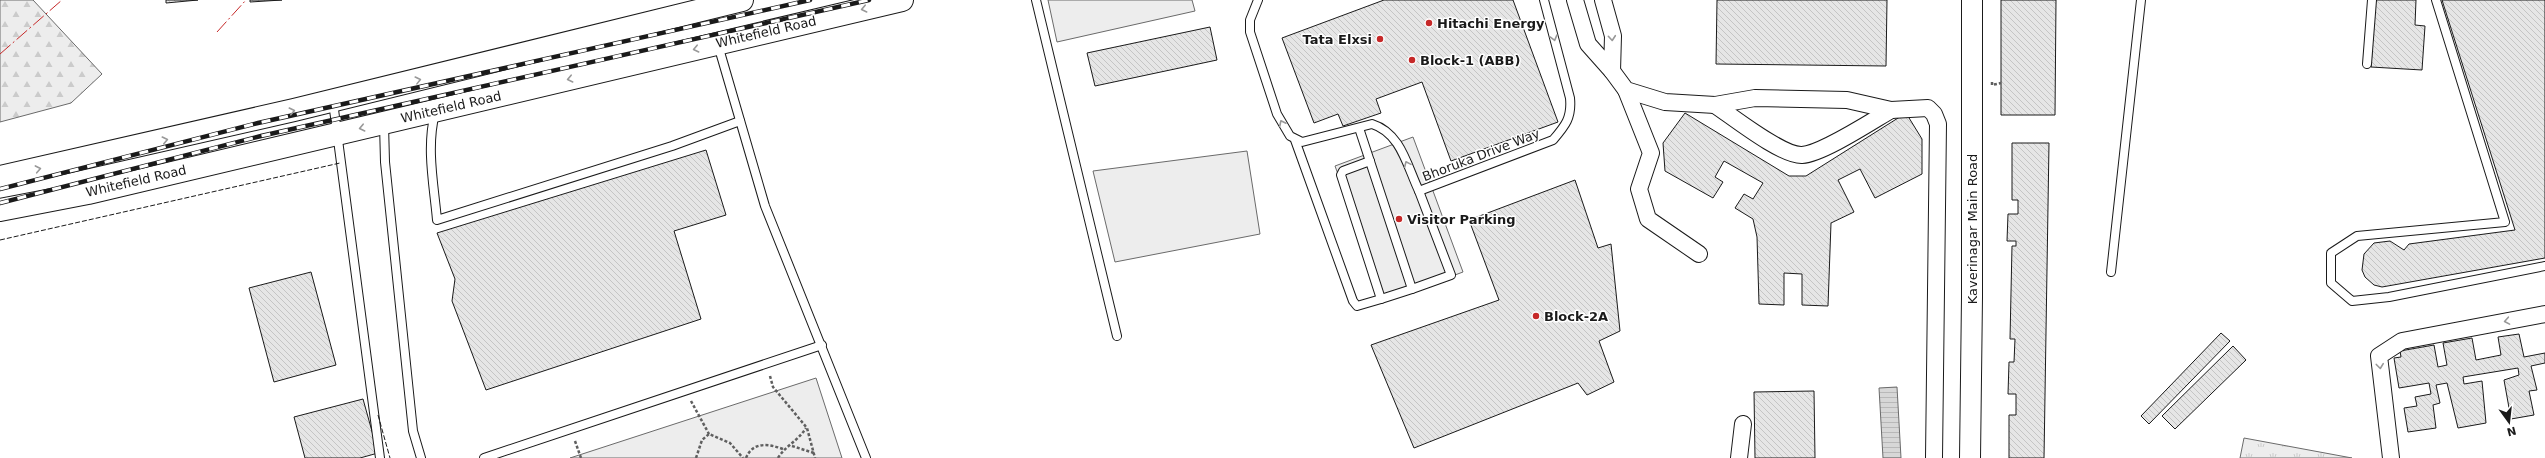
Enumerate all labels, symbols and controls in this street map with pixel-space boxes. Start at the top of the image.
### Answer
one-way arrow [860,4,867,13]
street label: Whitefield Road [714,13,818,51]
place label: Hitachi Energy [1437,16,1545,31]
marker: Hitachi Energy [1424,18,1434,28]
place label: Tata Elxsi [1303,32,1372,47]
marker: Tata Elxsi [1375,34,1385,44]
one-way arrow [1549,34,1557,41]
one-way arrow [1608,34,1617,41]
one-way arrow [693,44,699,52]
place label: Block-1 (ABB) [1420,53,1520,68]
marker: Block-1 (ABB) [1407,55,1417,65]
one-way arrow [567,74,573,82]
one-way arrow [414,76,421,85]
street label: Whitefield Road [399,88,503,126]
one-way arrow [288,107,295,116]
one-way arrow [1279,120,1287,127]
one-way arrow [358,123,365,132]
street label: Bhoruka Drive Way [1420,126,1542,184]
one-way arrow [162,137,168,145]
street label: Kaverinagar Main Road [1965,154,1980,304]
one-way arrow [1403,161,1411,168]
street label: Whitefield Road [84,162,188,200]
one-way arrow [35,166,41,174]
place label: Visitor Parking [1407,212,1516,227]
marker: Visitor Parking [1394,214,1404,224]
place label: Block-2A [1544,309,1608,324]
marker: Block-2A [1531,311,1541,321]
one-way arrow [2504,317,2510,325]
one-way arrow [2375,363,2384,369]
north arrow [2489,402,2529,442]
text: N [2505,424,2518,439]

